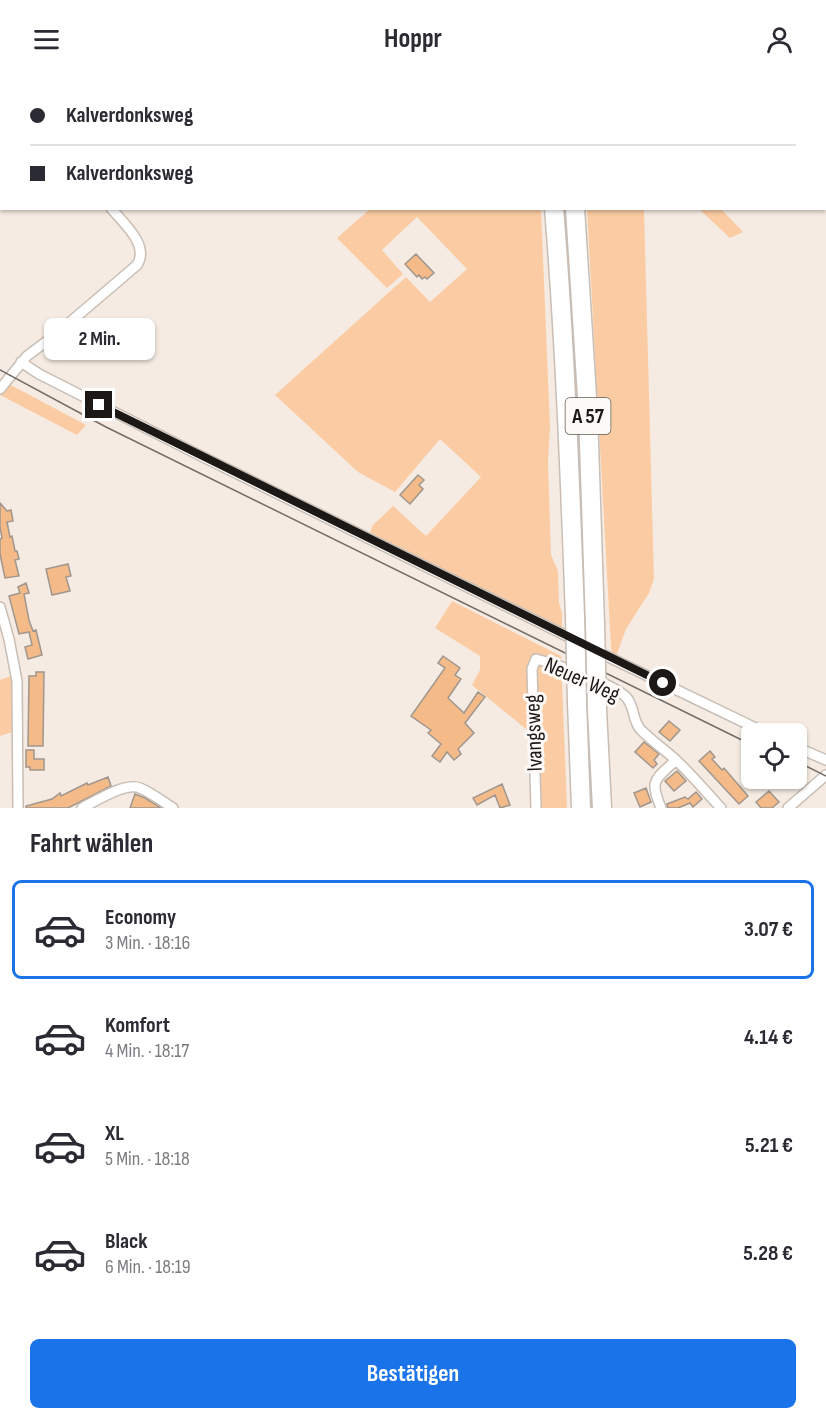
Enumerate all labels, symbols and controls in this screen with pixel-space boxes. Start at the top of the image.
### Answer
icon: menu [30,23,63,56]
text: Hoppr [384,23,442,55]
icon: person [763,23,796,56]
text: Kalverdonksweg [66,102,193,129]
text: Kalverdonksweg [66,160,193,187]
callout: 2 Min. [44,318,154,360]
text: 2 Min. [78,327,121,351]
route end [85,391,112,418]
road number: A 57 [566,398,610,434]
street label: Neuer Weg [540,651,624,709]
route start [649,669,676,696]
street label: Ivangsweg [519,694,549,772]
map controls [741,723,807,789]
button: locate [741,723,807,789]
text: Fahrt wählen [30,828,153,860]
icon: car [33,903,87,957]
text: Economy [105,904,176,931]
text: 3.07 € [744,916,793,943]
text: 3 Min. · 18:16 [105,931,190,955]
icon: car [33,1011,87,1065]
text: Komfort [105,1012,170,1039]
text: 4.14 € [744,1024,793,1051]
text: 4 Min. · 18:17 [105,1039,189,1063]
icon: car [33,1119,87,1173]
text: XL [105,1120,124,1147]
text: 5.21 € [745,1132,793,1159]
text: 5 Min. · 18:18 [105,1147,190,1171]
icon: car [33,1227,87,1281]
text: Black [105,1228,147,1255]
text: 5.28 € [743,1240,793,1267]
text: 6 Min. · 18:19 [105,1255,191,1279]
button: Bestätigen [30,1339,796,1408]

